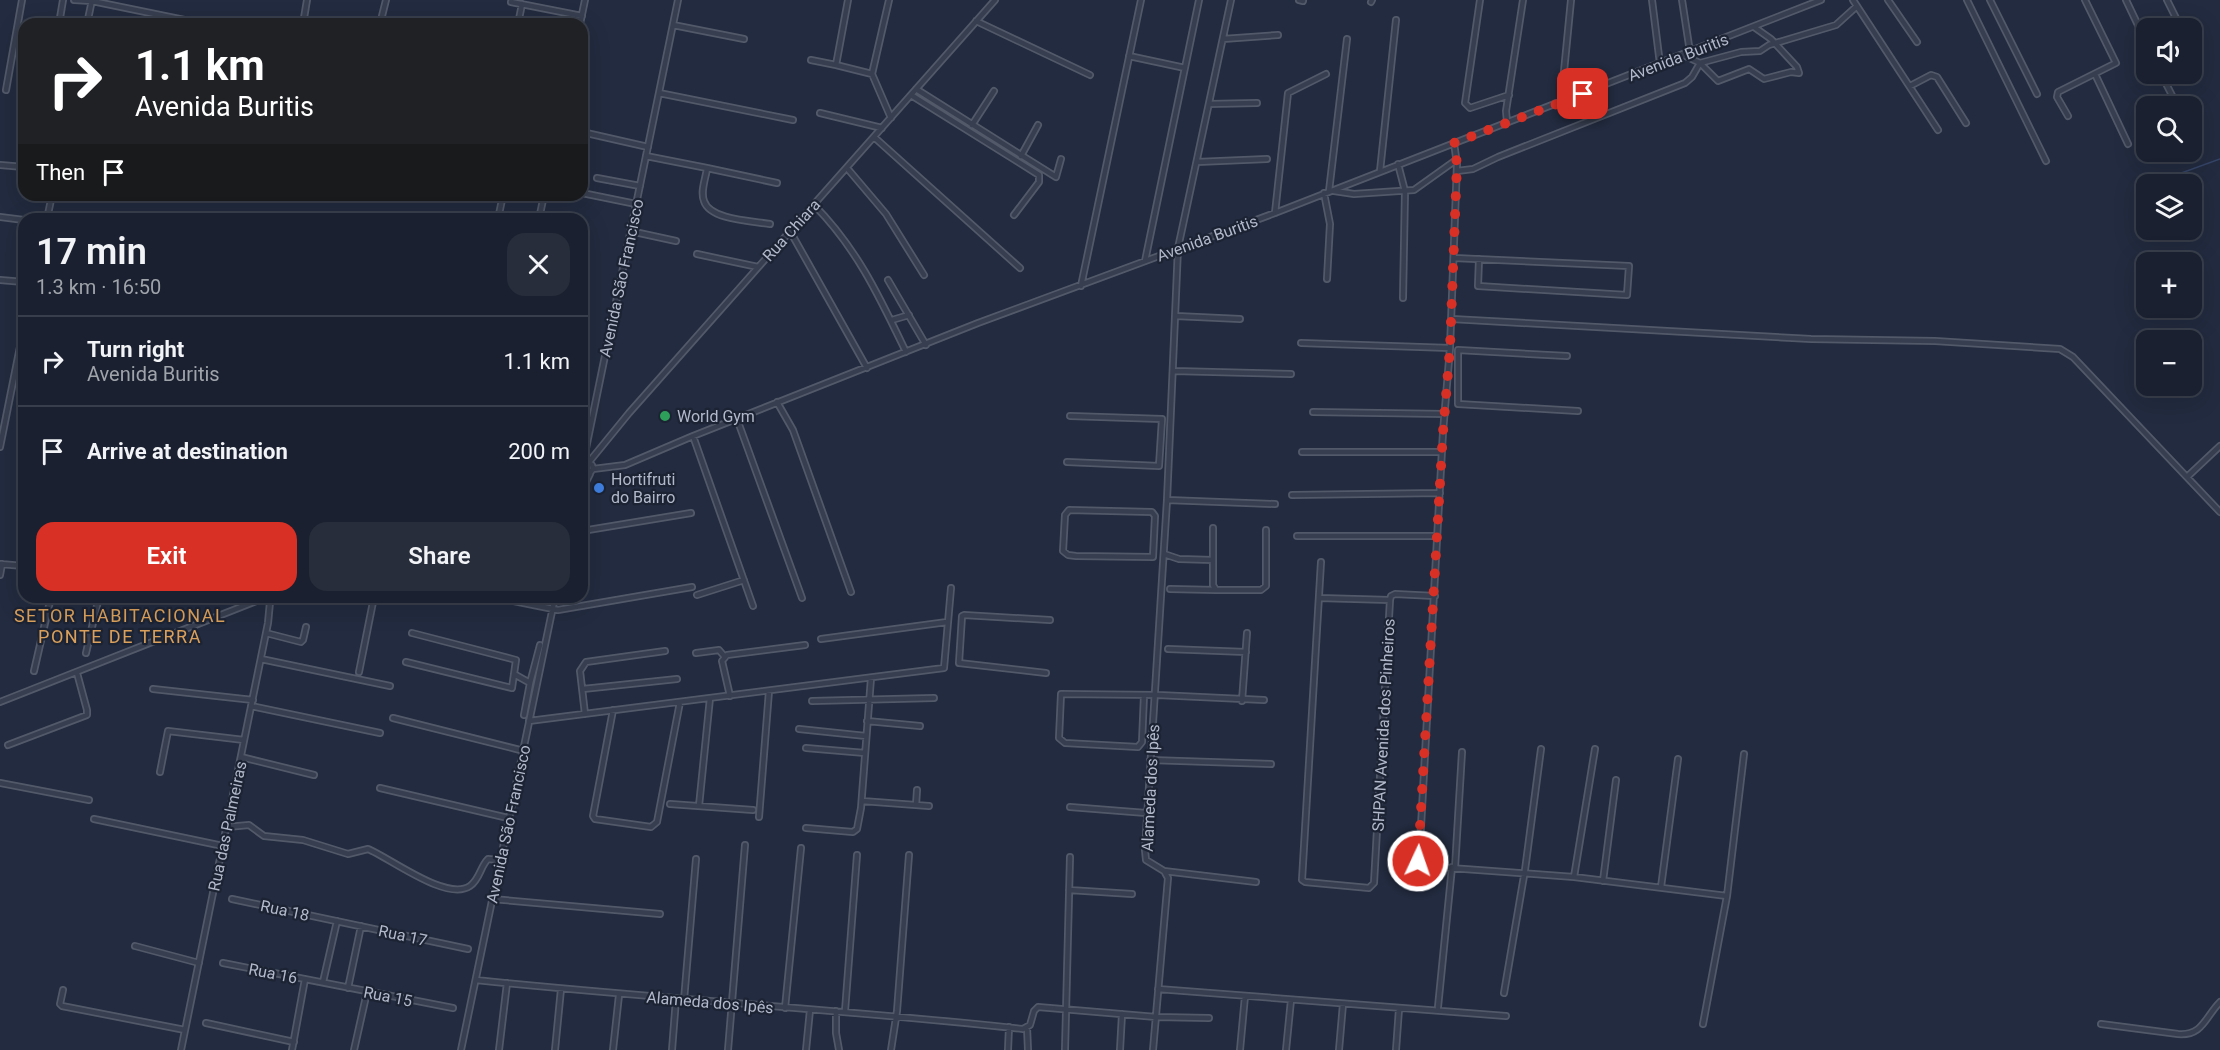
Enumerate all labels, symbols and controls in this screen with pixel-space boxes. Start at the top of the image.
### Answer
map controls [2136,18,2202,396]
button: sound [2136,18,2202,84]
street label: Avenida Buritis [1625,30,1731,85]
text: 1.1 km [135,41,265,90]
icon: right [36,42,114,120]
pin [1557,68,1608,119]
icon: arrive [1566,77,1599,110]
text: Avenida Buritis [135,91,314,123]
button: search [2136,96,2202,162]
icon: arrive [97,156,130,189]
text: Then [36,160,85,185]
button: layers [2136,174,2202,240]
street label: Rua Chiara [759,195,824,265]
street label: Avenida São Francisco [595,197,648,359]
street label: Avenida Buritis [1154,211,1260,266]
text: 17 min [36,231,147,273]
button: close [507,233,570,296]
button: + [2136,252,2202,318]
text: 1.3 km · 16:50 [36,275,161,299]
button: − [2136,330,2202,396]
text: Turn right [87,337,184,362]
icon: right [36,345,69,378]
text: 1.1 km [504,349,570,374]
text: Avenida Buritis [87,362,220,386]
place label: World Gym [677,407,755,426]
marker: World Gym [658,409,672,423]
icon: arrive [36,435,69,468]
text: Arrive at destination [87,439,288,464]
text: 200 m [508,439,570,464]
place label: Hortifruti do Bairro [611,470,676,507]
marker: Hortifruti do Bairro [592,481,606,495]
button: Exit [36,522,297,591]
button: Share [309,522,570,591]
district label: SETOR HABITACIONAL PONTE DE TERRA [14,605,226,647]
street label: SHPAN Avenida dos Pinheiros [1368,618,1399,832]
street label: Alameda dos Ipês [1138,724,1163,852]
street label: Avenida São Francisco [482,743,535,905]
street label: Rua das Palmeiras [204,759,251,893]
position arrow [1386,829,1450,893]
street label: Rua 18 [259,896,311,925]
street label: Rua 17 [377,921,429,950]
street label: Rua 16 [247,959,299,988]
street label: Rua 15 [362,982,414,1011]
street label: Alameda dos Ipês [646,987,774,1018]

